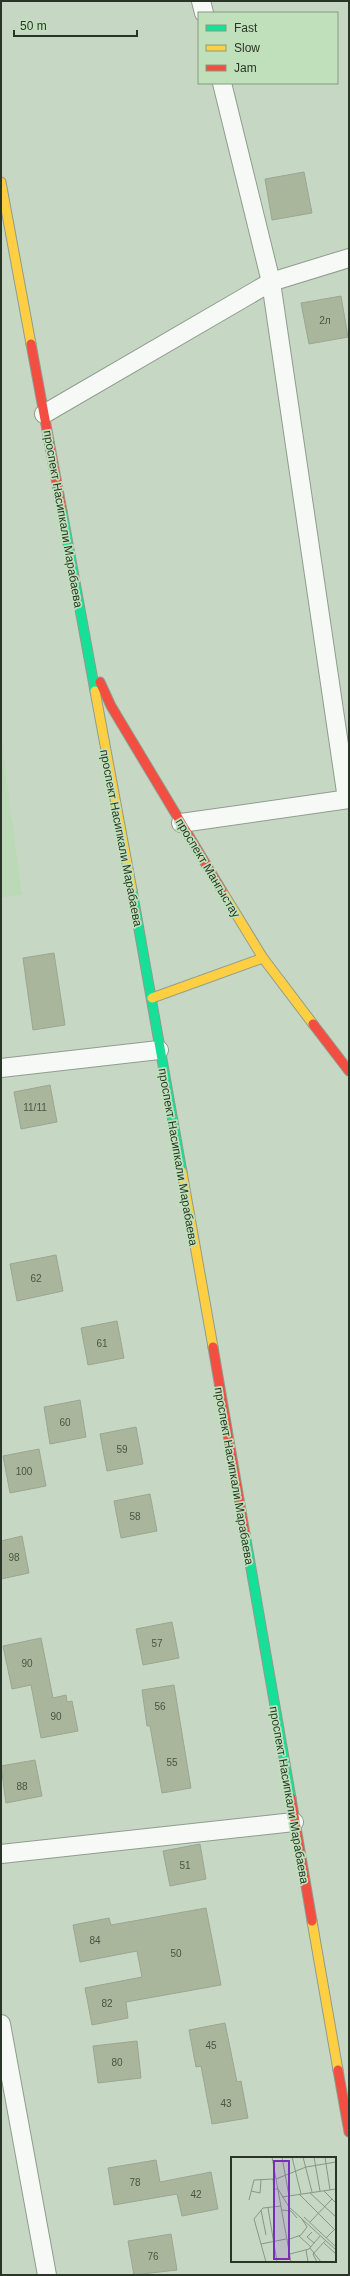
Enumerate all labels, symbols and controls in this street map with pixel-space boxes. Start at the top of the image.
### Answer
scale bar [14,12,137,38]
legend [198,12,338,84]
text: 50 m [20,19,47,33]
text: Fast [234,21,258,35]
text: Slow [234,41,260,55]
text: Jam [234,61,257,75]
house number: 2л [319,315,331,326]
street label: проспект Насипкали Марабаева [40,429,86,609]
street label: проспект Насипкали Марабаева [97,748,145,928]
street label: проспект Мангыстау [173,816,243,920]
street label: проспект Насипкали Марабаева [155,1067,201,1247]
house number: 11/11 [23,1102,47,1113]
house number: 62 [30,1273,42,1284]
house number: 61 [96,1338,108,1349]
street label: проспект Насипкали Марабаева [211,1386,257,1566]
house number: 60 [59,1417,71,1428]
house number: 59 [116,1444,128,1455]
house number: 100 [16,1466,33,1477]
house number: 58 [129,1511,141,1522]
house number: 98 [8,1552,20,1563]
house number: 57 [151,1638,163,1649]
house number: 90 [21,1658,33,1669]
house number: 56 [154,1701,166,1712]
street label: проспект Насипкали Марабаева [266,1705,312,1885]
house number: 90 [50,1711,62,1722]
house number: 55 [166,1757,178,1768]
house number: 88 [16,1781,28,1792]
house number: 51 [179,1860,191,1871]
house number: 84 [89,1935,101,1946]
house number: 50 [170,1948,182,1959]
house number: 82 [101,1998,113,2009]
house number: 45 [205,2040,217,2051]
house number: 80 [111,2057,123,2068]
house number: 43 [220,2098,232,2109]
inset map [231,2157,336,2262]
house number: 78 [129,2177,141,2188]
house number: 42 [190,2189,202,2200]
house number: 76 [147,2251,159,2262]

